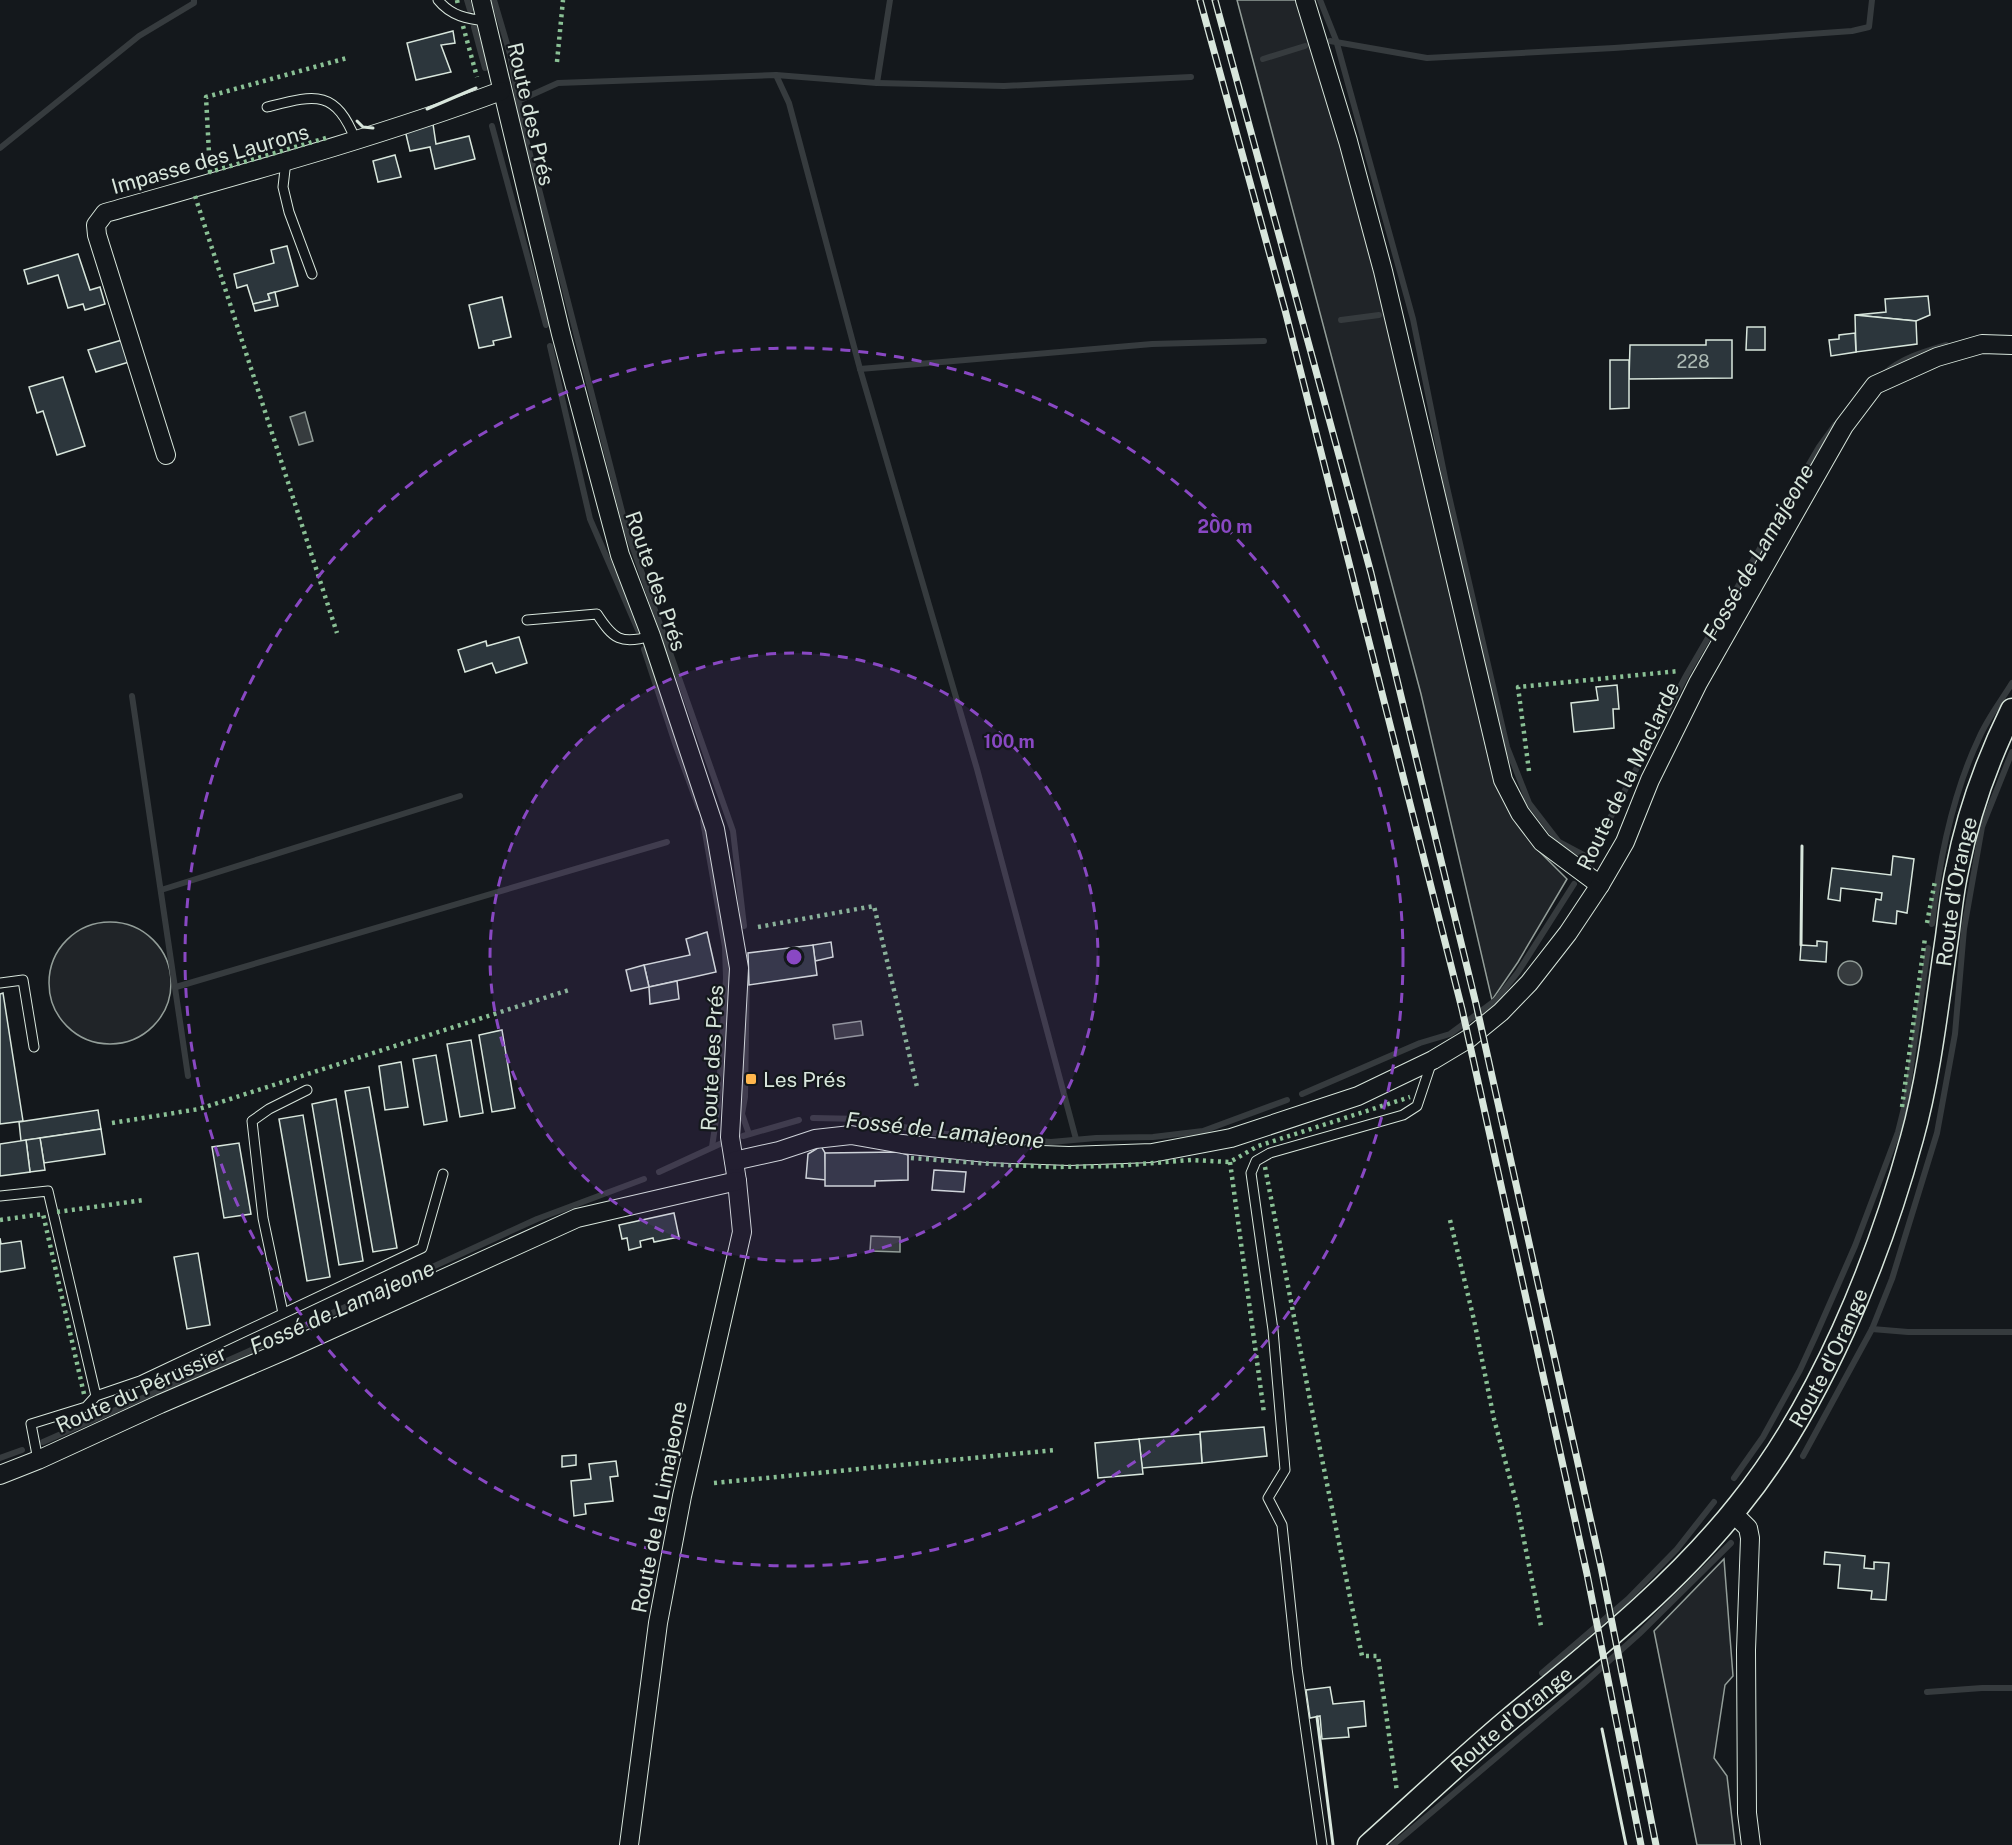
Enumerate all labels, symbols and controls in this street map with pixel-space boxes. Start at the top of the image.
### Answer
street label: Route des Prés [502,40,560,188]
street label: Impasse des Laurons [108,119,312,199]
house number: 228 [1676,351,1710,372]
water label: Fossé de Lamajeone [1697,459,1819,645]
street label: Route des Prés [620,508,692,654]
text: 200 m [1198,516,1252,537]
street label: Route de la Maclarde [1572,678,1684,874]
text: 100 m [983,731,1035,752]
street label: Route d'Orange [1930,814,1982,968]
centre of rings [784,947,804,967]
street label: Route des Prés [696,984,728,1132]
place label: Les Prés [763,1067,846,1092]
marker: Les Prés [744,1072,758,1086]
water label: Fossé de Lamajeone [844,1107,1046,1153]
water label: Fossé de Lamajeone [246,1255,438,1359]
street label: Route d'Orange [1783,1284,1872,1431]
street label: Route du Pérussier [52,1340,230,1438]
street label: Route de la Limajeone [626,1399,692,1615]
street label: Route d'Orange [1445,1661,1577,1777]

